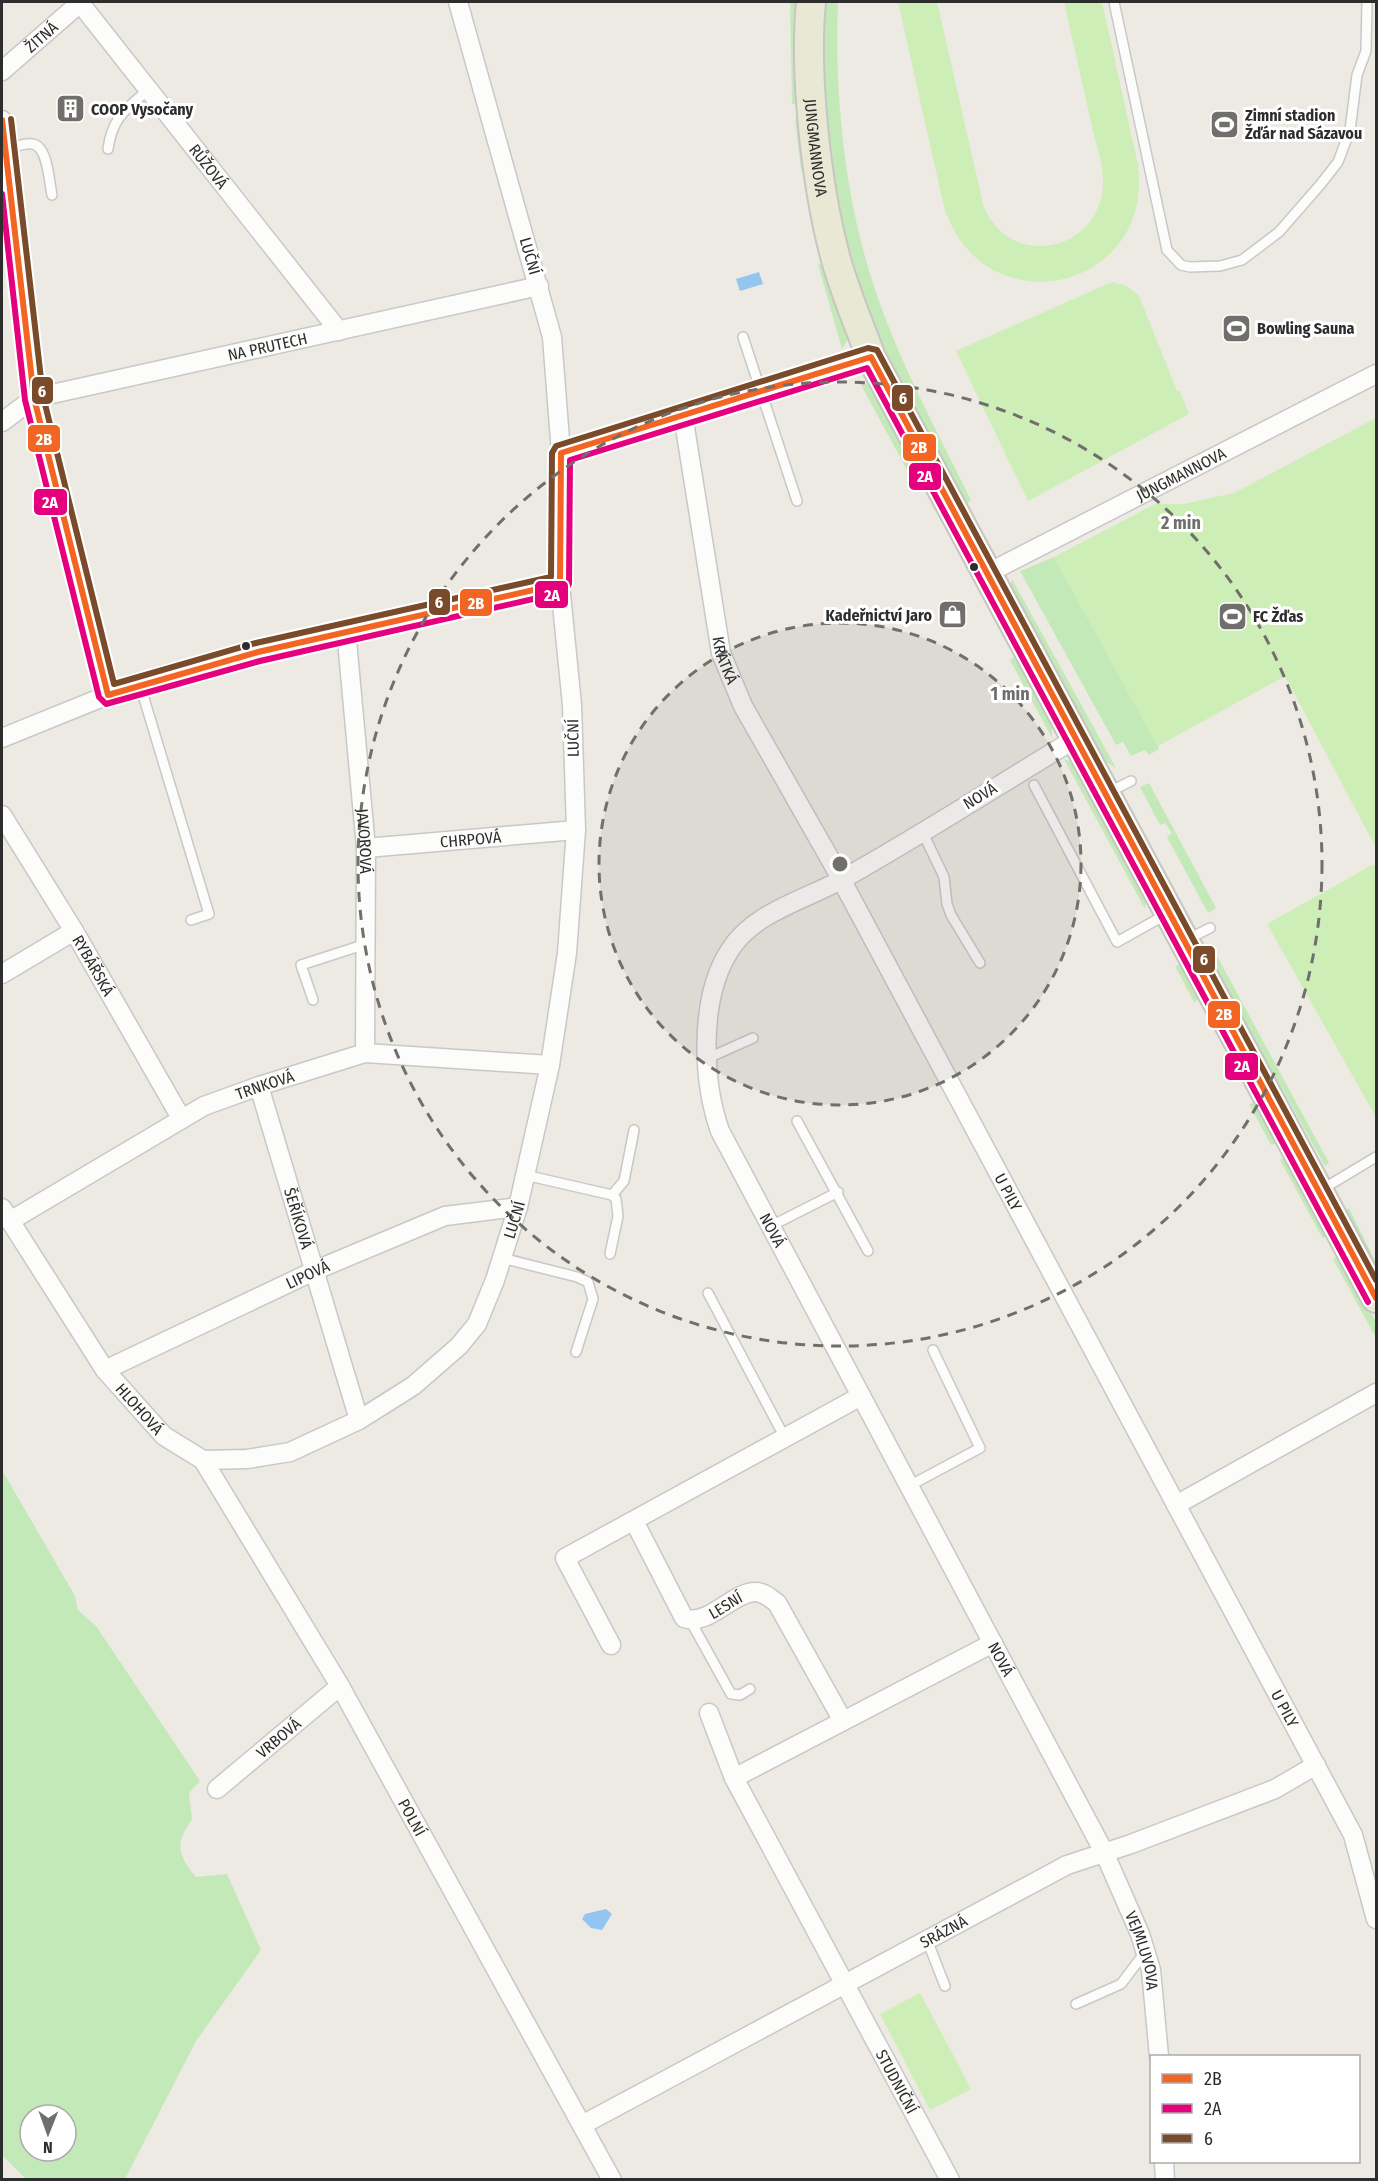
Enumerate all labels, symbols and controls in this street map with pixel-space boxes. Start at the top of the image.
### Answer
street label: ŽITNÁ [20,17,62,56]
building icon: COOP Vysočany [54,93,86,125]
street label: JUNGMANNOVA [801,98,832,198]
place label: COOP Vysočany [91,100,194,119]
place label: Zimní stadion Žďár nad Sázavou [1245,106,1362,143]
sports icon: Zimní stadion Žďár nad Sázavou [1208,108,1240,140]
street label: RŮŽOVÁ [186,140,233,193]
street label: LUČNÍ [516,235,545,277]
sports icon: Bowling Sauna [1220,312,1252,344]
place label: Bowling Sauna [1257,319,1355,338]
street label: NA PRUTECH [226,328,309,364]
line badge: 6 [31,376,54,405]
text: 6 [38,382,46,401]
line badge: 6 [891,384,914,412]
text: 6 [899,389,907,408]
line badge: 2B [27,424,61,453]
text: 2B [35,430,52,449]
line badge: 2B [902,433,937,462]
text: 2B [910,438,927,457]
street label: JUNGMANNOVA [1133,443,1229,505]
line badge: 2A [908,462,942,491]
text: 2A [916,467,933,486]
line badge: 2A [33,488,68,516]
text: 2A [41,493,58,512]
text: 2 min [1160,512,1201,534]
unlabelled marker [968,561,980,573]
line badge: 2A [534,580,569,609]
text: 2A [543,586,560,605]
line badge: 6 [428,588,451,616]
line badge: 2B [459,588,493,617]
text: 6 [435,593,443,612]
text: 2B [467,594,484,613]
shop icon: Kadeřnictví Jaro [937,599,969,631]
sports icon: FC Žďas [1216,600,1248,632]
place label: Kadeřnictví Jaro [826,606,932,625]
place label: FC Žďas [1253,606,1303,626]
street label: KRÁTKÁ [709,635,742,687]
unlabelled marker [240,640,252,652]
text: 1 min [990,683,1030,705]
street label: LUČNÍ [562,719,583,757]
street label: NOVÁ [960,778,1001,813]
street label: JAVOROVÁ [353,808,376,875]
street label: CHRPOVÁ [439,827,503,851]
centre of rings [830,854,850,874]
street label: RYBÁŘSKÁ [69,932,119,999]
line badge: 6 [1192,945,1216,974]
text: 6 [1200,950,1208,969]
line badge: 2B [1207,1000,1241,1029]
text: 2B [1215,1005,1232,1024]
line badge: 2A [1224,1052,1259,1081]
text: 2A [1233,1057,1250,1076]
street label: TRNKOVÁ [233,1066,297,1103]
street label: U PILY [991,1170,1026,1214]
street label: ŠEŘÍKOVÁ [280,1185,317,1252]
street label: LUČNÍ [499,1199,529,1241]
street label: NOVÁ [756,1210,790,1251]
street label: LIPOVÁ [283,1256,333,1292]
street label: HLOHOVÁ [112,1379,168,1439]
street label: LESNÍ [705,1587,745,1623]
street label: NOVÁ [984,1639,1018,1680]
street label: U PILY [1267,1686,1303,1730]
street label: VRBOVÁ [252,1713,305,1762]
street label: POLNÍ [394,1795,430,1839]
street label: VEJMLUVOVA [1122,1908,1162,1991]
street label: SRÁZNÁ [916,1911,971,1952]
street label: STUDNIČNÍ [872,2046,922,2117]
legend [1150,2055,1360,2163]
text: 2B [1204,2068,1222,2090]
text: 2A [1204,2098,1222,2120]
north arrow [18,2103,78,2163]
text: 6 [1204,2128,1213,2150]
text: N [43,2138,53,2157]

